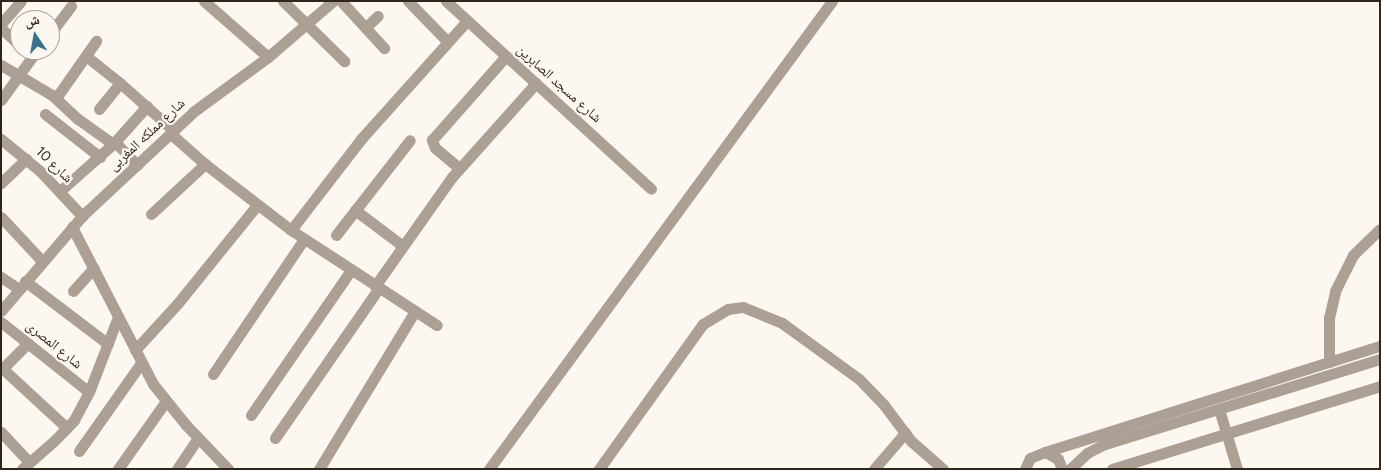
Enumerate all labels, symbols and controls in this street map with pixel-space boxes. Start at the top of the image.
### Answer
north arrow [10,10,60,60]
text: ش [23,11,41,31]
street label: شارع مسجد الصابرين [513,41,605,127]
street label: شارع مملكه المغربى [105,95,189,175]
street label: شارع 10 [32,143,76,187]
street label: شارع المصرى [23,317,85,373]

